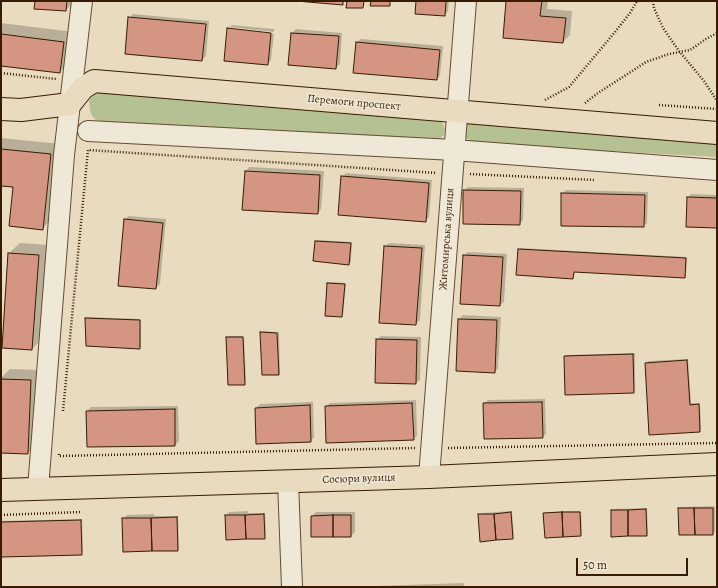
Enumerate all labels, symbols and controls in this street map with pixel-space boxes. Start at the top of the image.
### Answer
street label: Перемоги проспект [307,92,401,114]
street label: Житомирська вулиця [437,187,457,291]
street label: Сосюри вулиця [322,471,396,487]
scale bar [578,550,690,576]
text: 50 m [583,557,607,573]

